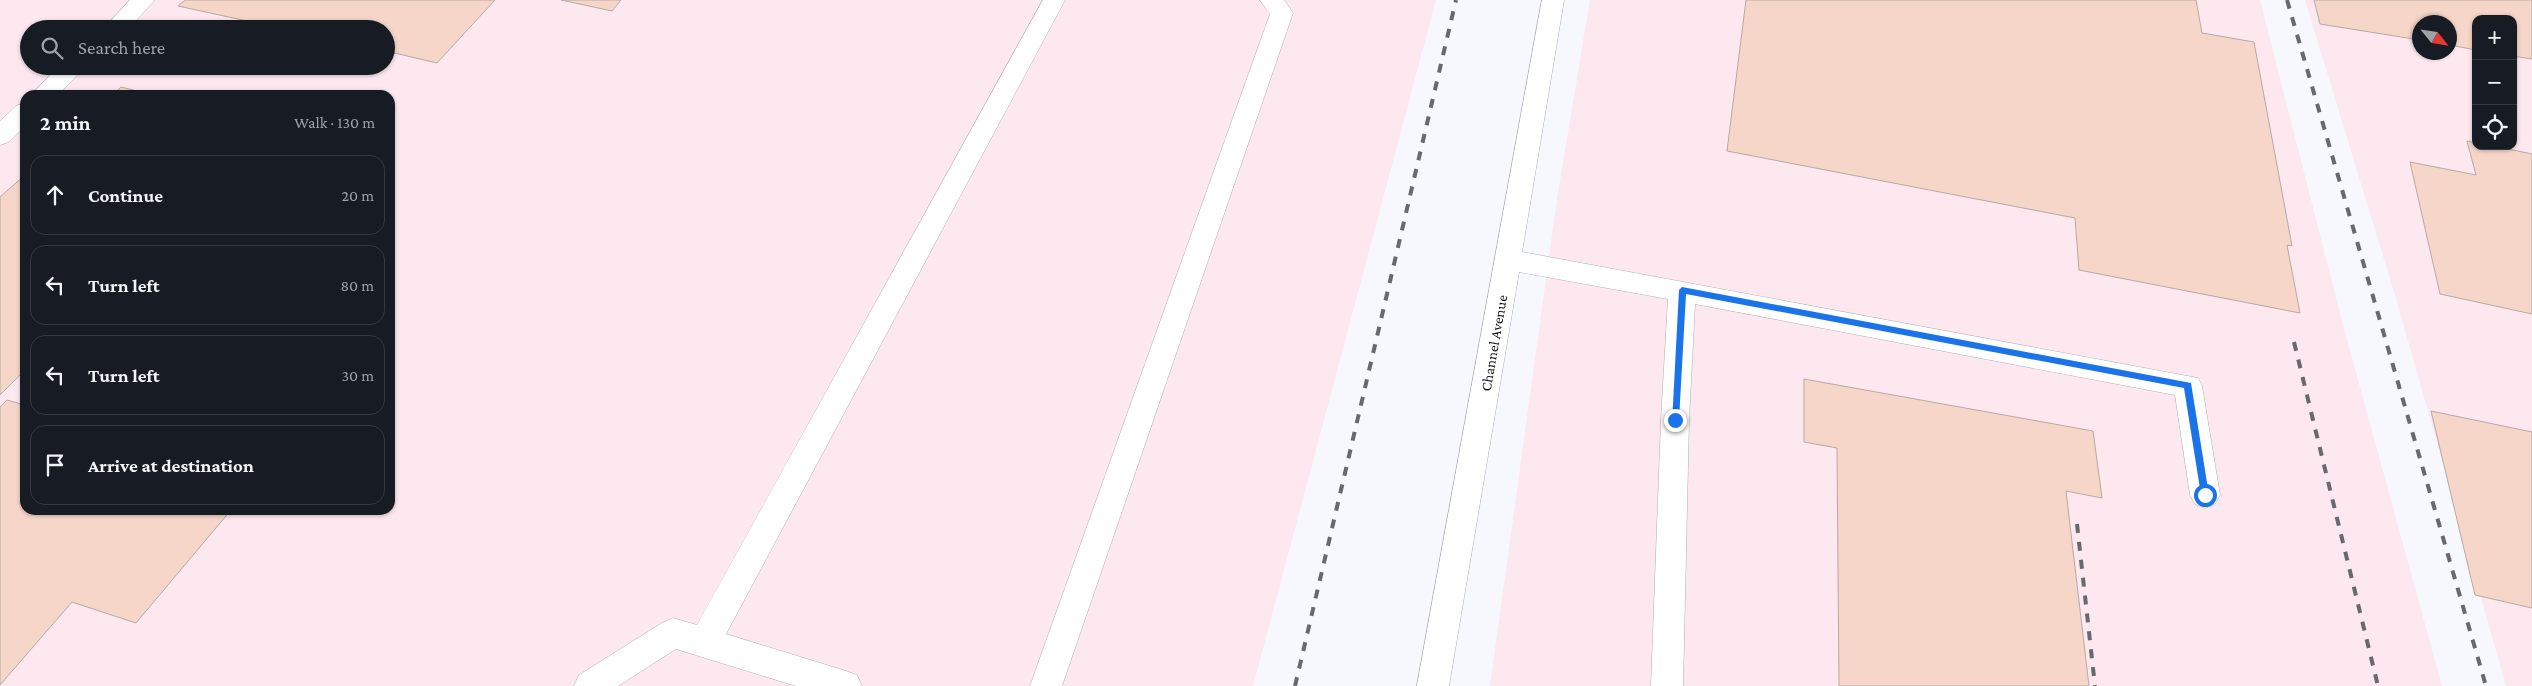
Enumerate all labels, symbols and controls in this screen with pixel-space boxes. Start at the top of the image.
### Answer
north arrow [2412,15,2457,60]
map controls [2472,15,2517,150]
button: + [2472,15,2517,60]
search box [20,20,395,75]
icon: search [38,34,66,62]
text: Search here [78,37,165,58]
button: − [2472,60,2517,105]
button: locate [2472,105,2517,150]
text: 2 min [40,111,91,135]
text: Walk · 130 m [294,114,375,131]
icon: ahead [41,181,69,209]
text: Continue [88,185,163,206]
text: 20 m [341,187,374,204]
icon: left [41,271,69,299]
text: Turn left [88,275,160,296]
text: 80 m [340,277,374,294]
street label: Channel Avenue [1478,293,1510,392]
icon: left [41,361,69,389]
text: Turn left [88,365,160,386]
text: 30 m [342,367,374,384]
route end [1664,409,1687,432]
icon: arrive [41,451,69,479]
text: Arrive at destination [88,455,254,476]
route start [2194,484,2217,507]

